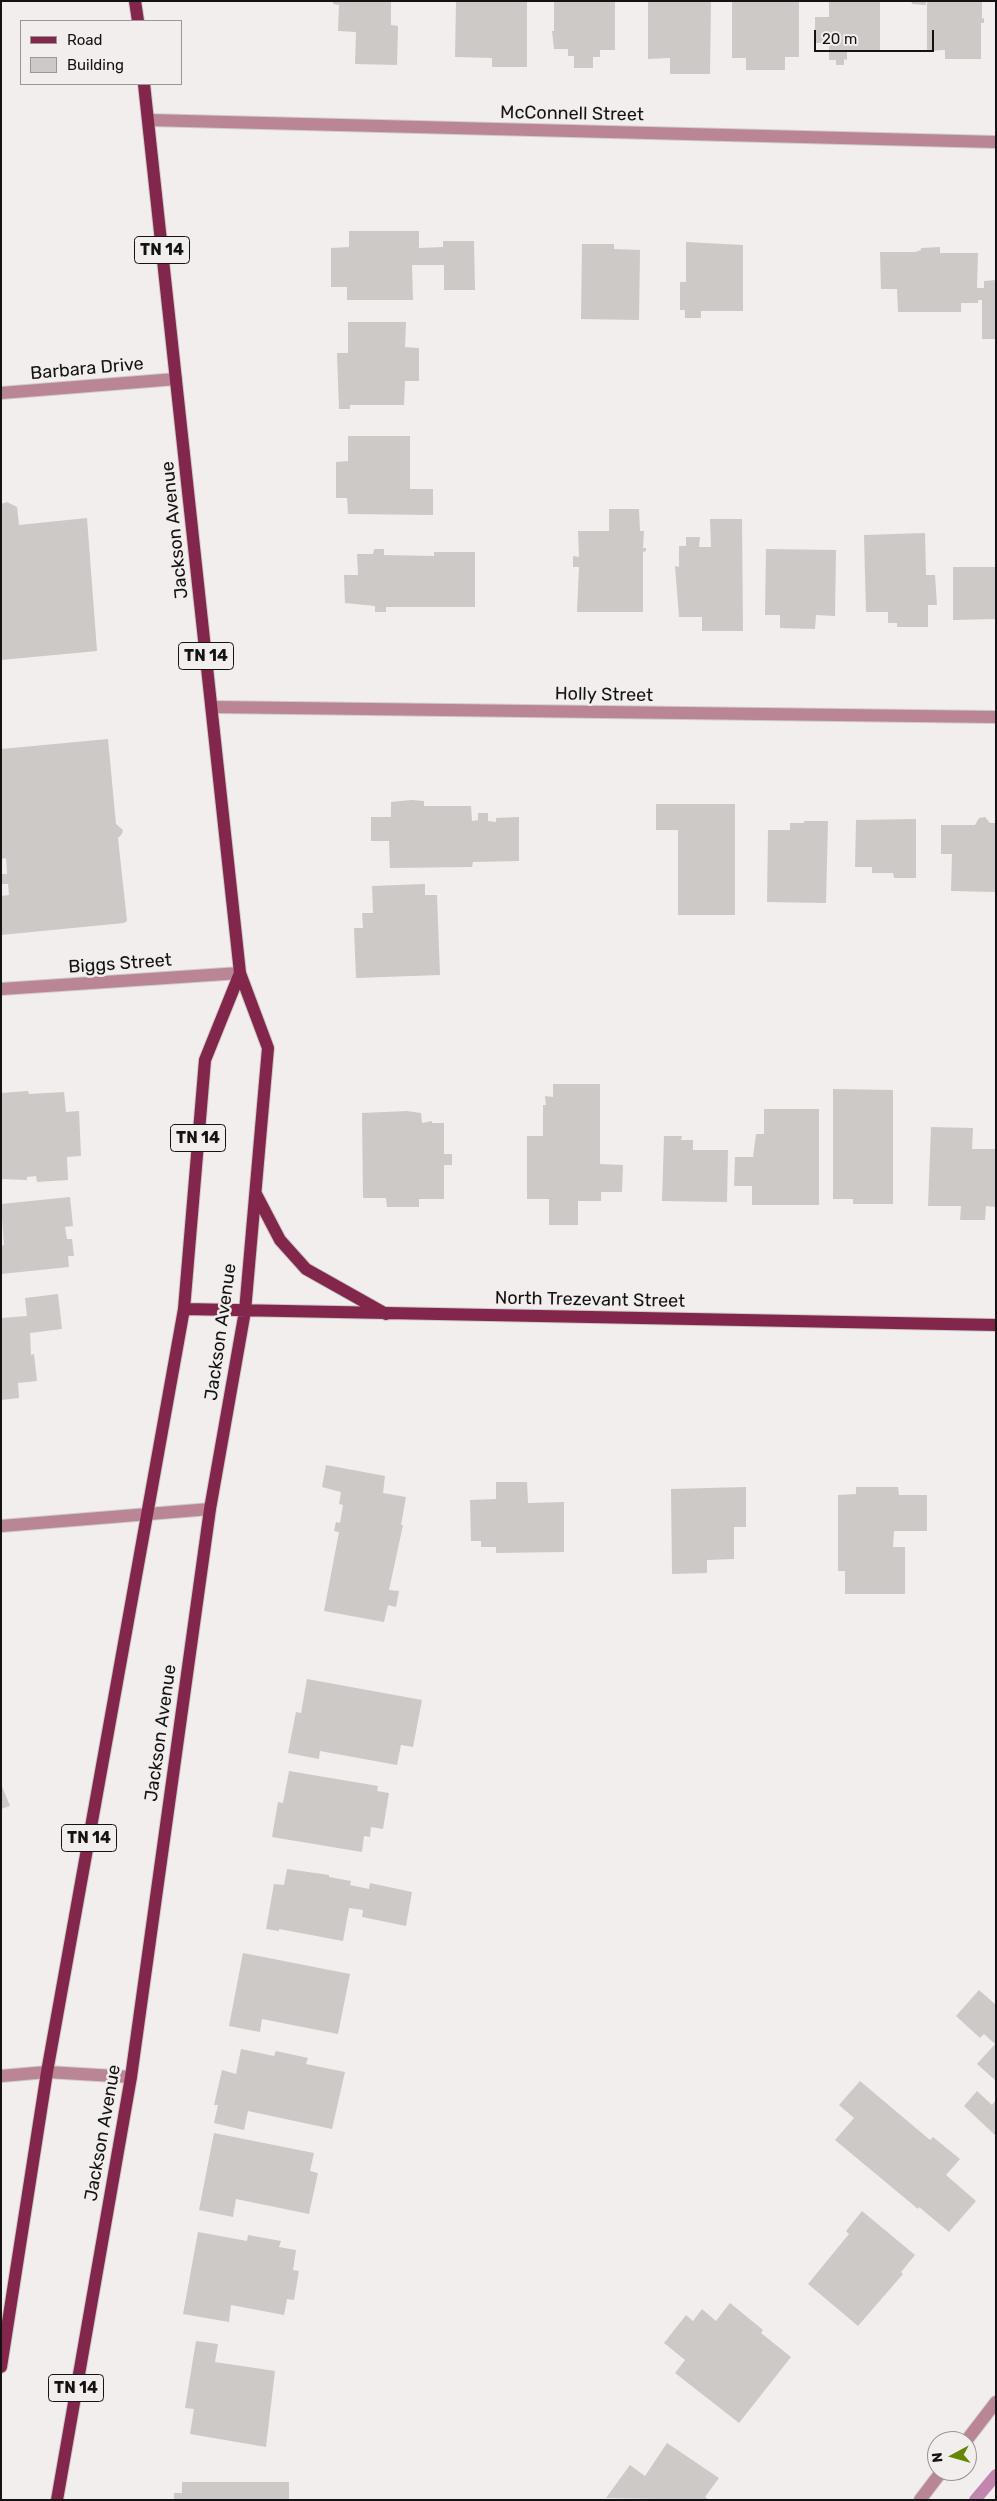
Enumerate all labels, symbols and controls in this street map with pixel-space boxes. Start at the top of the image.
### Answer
legend [20,20,182,85]
scale bar [817,20,937,52]
text: 20 m [822,30,857,48]
text: Road [67,31,103,49]
text: Building [67,56,124,74]
street label: McConnell Street [500,102,644,126]
road number: TN 14 [134,236,190,264]
street label: Barbara Drive [29,353,145,385]
street label: Jackson Avenue [157,460,193,600]
road number: TN 14 [178,642,234,669]
street label: Holly Street [555,683,653,707]
street label: Biggs Street [68,950,172,978]
road number: TN 14 [170,1124,226,1152]
street label: Jackson Avenue [201,1262,241,1402]
street label: North Trezevant Street [495,1288,685,1312]
street label: Jackson Avenue [141,1663,181,1803]
road number: TN 14 [62,1825,116,1852]
street label: Jackson Avenue [80,2063,126,2203]
road number: TN 14 [48,2374,104,2402]
north arrow [927,2431,977,2481]
text: N [929,2452,947,2463]

